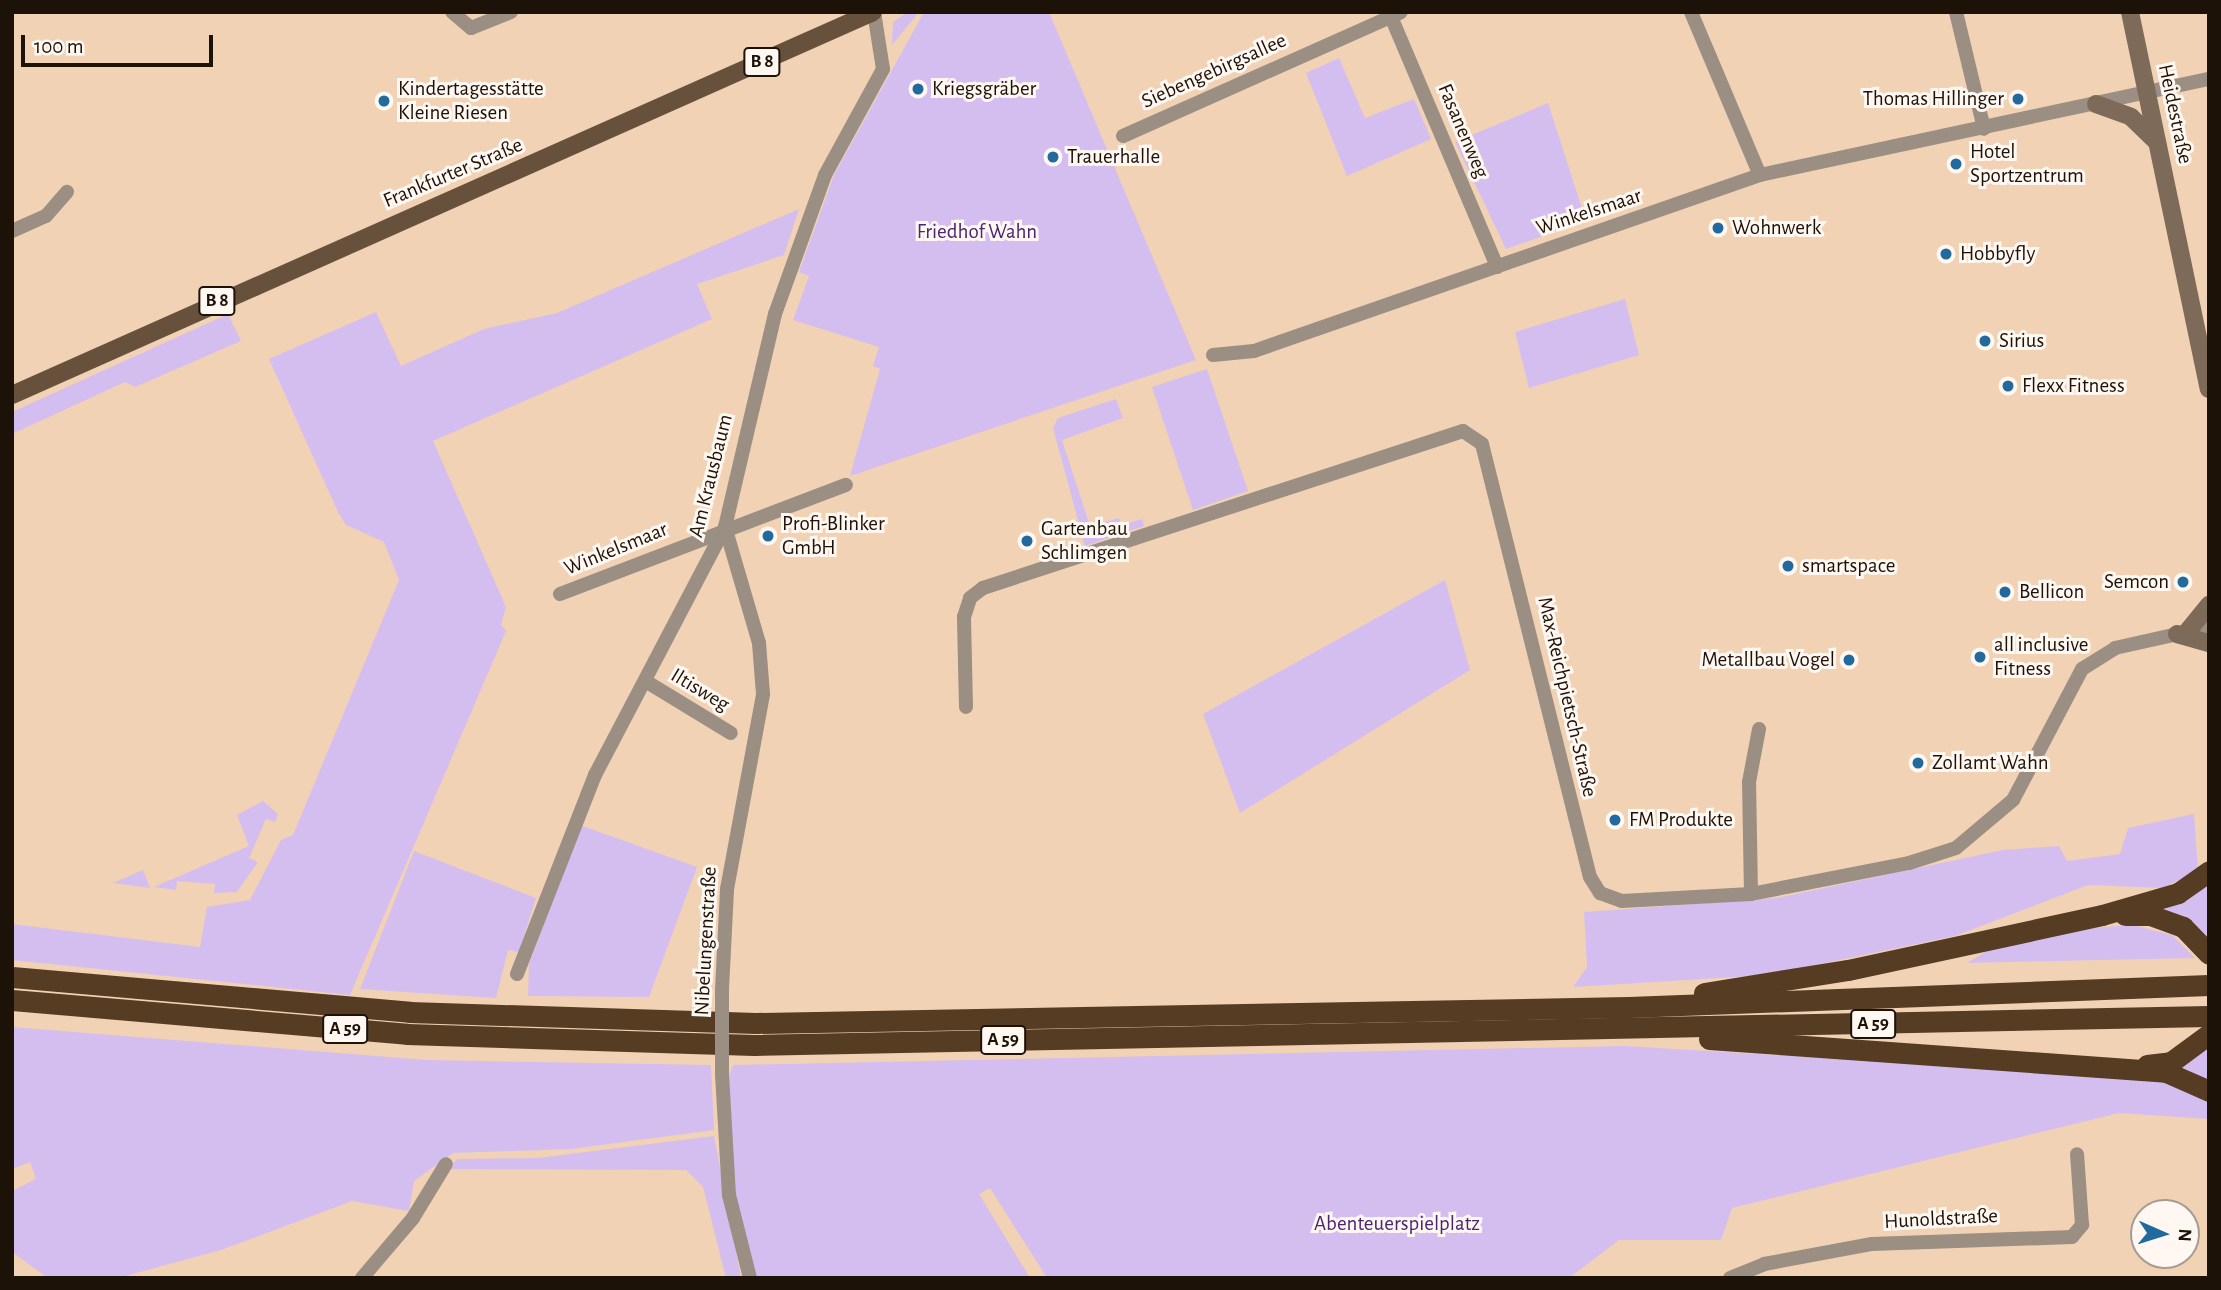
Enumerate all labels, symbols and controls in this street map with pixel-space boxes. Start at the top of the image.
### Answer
scale bar [24,21,217,65]
street label: Siebengebirgsallee [1138,28,1290,114]
text: 100 m [34,36,84,57]
road number: B 8 [743,46,781,78]
street label: Heidestraße [2152,62,2198,166]
place label: Kindertagesstätte Kleine Riesen [398,76,544,126]
place label: Kriegsgräber [932,76,1036,102]
street label: Fasanenweg [1432,80,1494,182]
marker: Kriegsgräber [910,81,926,97]
place label: Thomas Hillinger [1863,86,2004,112]
marker: Thomas Hillinger [2010,91,2026,107]
marker: Kindertagesstätte Kleine Riesen [376,93,392,109]
street label: Frankfurter Straße [380,132,526,214]
place label: Hotel Sportzentrum [1970,139,2084,189]
place label: Trauerhalle [1067,144,1160,170]
marker: Trauerhalle [1045,149,1061,165]
marker: Hotel Sportzentrum [1948,156,1964,172]
street label: Winkelsmaar [1533,183,1645,241]
place label: Wohnwerk [1732,215,1821,241]
park label: Friedhof Wahn [917,219,1037,245]
marker: Wohnwerk [1710,220,1726,236]
place label: Hobbyfly [1960,241,2035,267]
marker: Hobbyfly [1938,246,1954,262]
road number: B 8 [198,286,236,316]
place label: Sirius [1999,328,2044,354]
marker: Sirius [1977,333,1993,349]
place label: Flexx Fitness [2022,373,2125,399]
marker: Flexx Fitness [2000,378,2016,394]
street label: Am Krausbaum [684,412,738,540]
place label: Profi-Blinker GmbH [782,511,885,561]
place label: Gartenbau Schlimgen [1041,516,1128,566]
street label: Winkelsmaar [561,517,671,581]
marker: Profi-Blinker GmbH [760,528,776,544]
marker: Gartenbau Schlimgen [1019,533,1035,549]
place label: smartspace [1802,553,1895,579]
marker: smartspace [1780,558,1796,574]
place label: Semcon [2104,569,2169,595]
marker: Semcon [2175,574,2191,590]
place label: Bellicon [2019,579,2084,605]
marker: Bellicon [1997,584,2013,600]
street label: Max-Reichpietsch-Straße [1532,594,1602,800]
place label: all inclusive Fitness [1994,632,2089,682]
place label: Metallbau Vogel [1701,647,1835,673]
marker: all inclusive Fitness [1972,649,1988,665]
marker: Metallbau Vogel [1841,652,1857,668]
street label: Iltisweg [666,663,734,717]
place label: Zollamt Wahn [1932,750,2049,776]
marker: Zollamt Wahn [1910,755,1926,771]
place label: FM Produkte [1629,807,1733,833]
marker: FM Produkte [1607,812,1623,828]
street label: Nibelungenstraße [690,866,722,1016]
road number: A 59 [1848,1008,1898,1040]
road number: A 59 [320,1014,370,1044]
road number: A 59 [978,1024,1028,1056]
north arrow [2130,1199,2200,1269]
street label: Hunoldstraße [1883,1203,1999,1235]
park label: Abenteuerspielplatz [1314,1211,1480,1237]
text: N [2175,1228,2194,1242]

